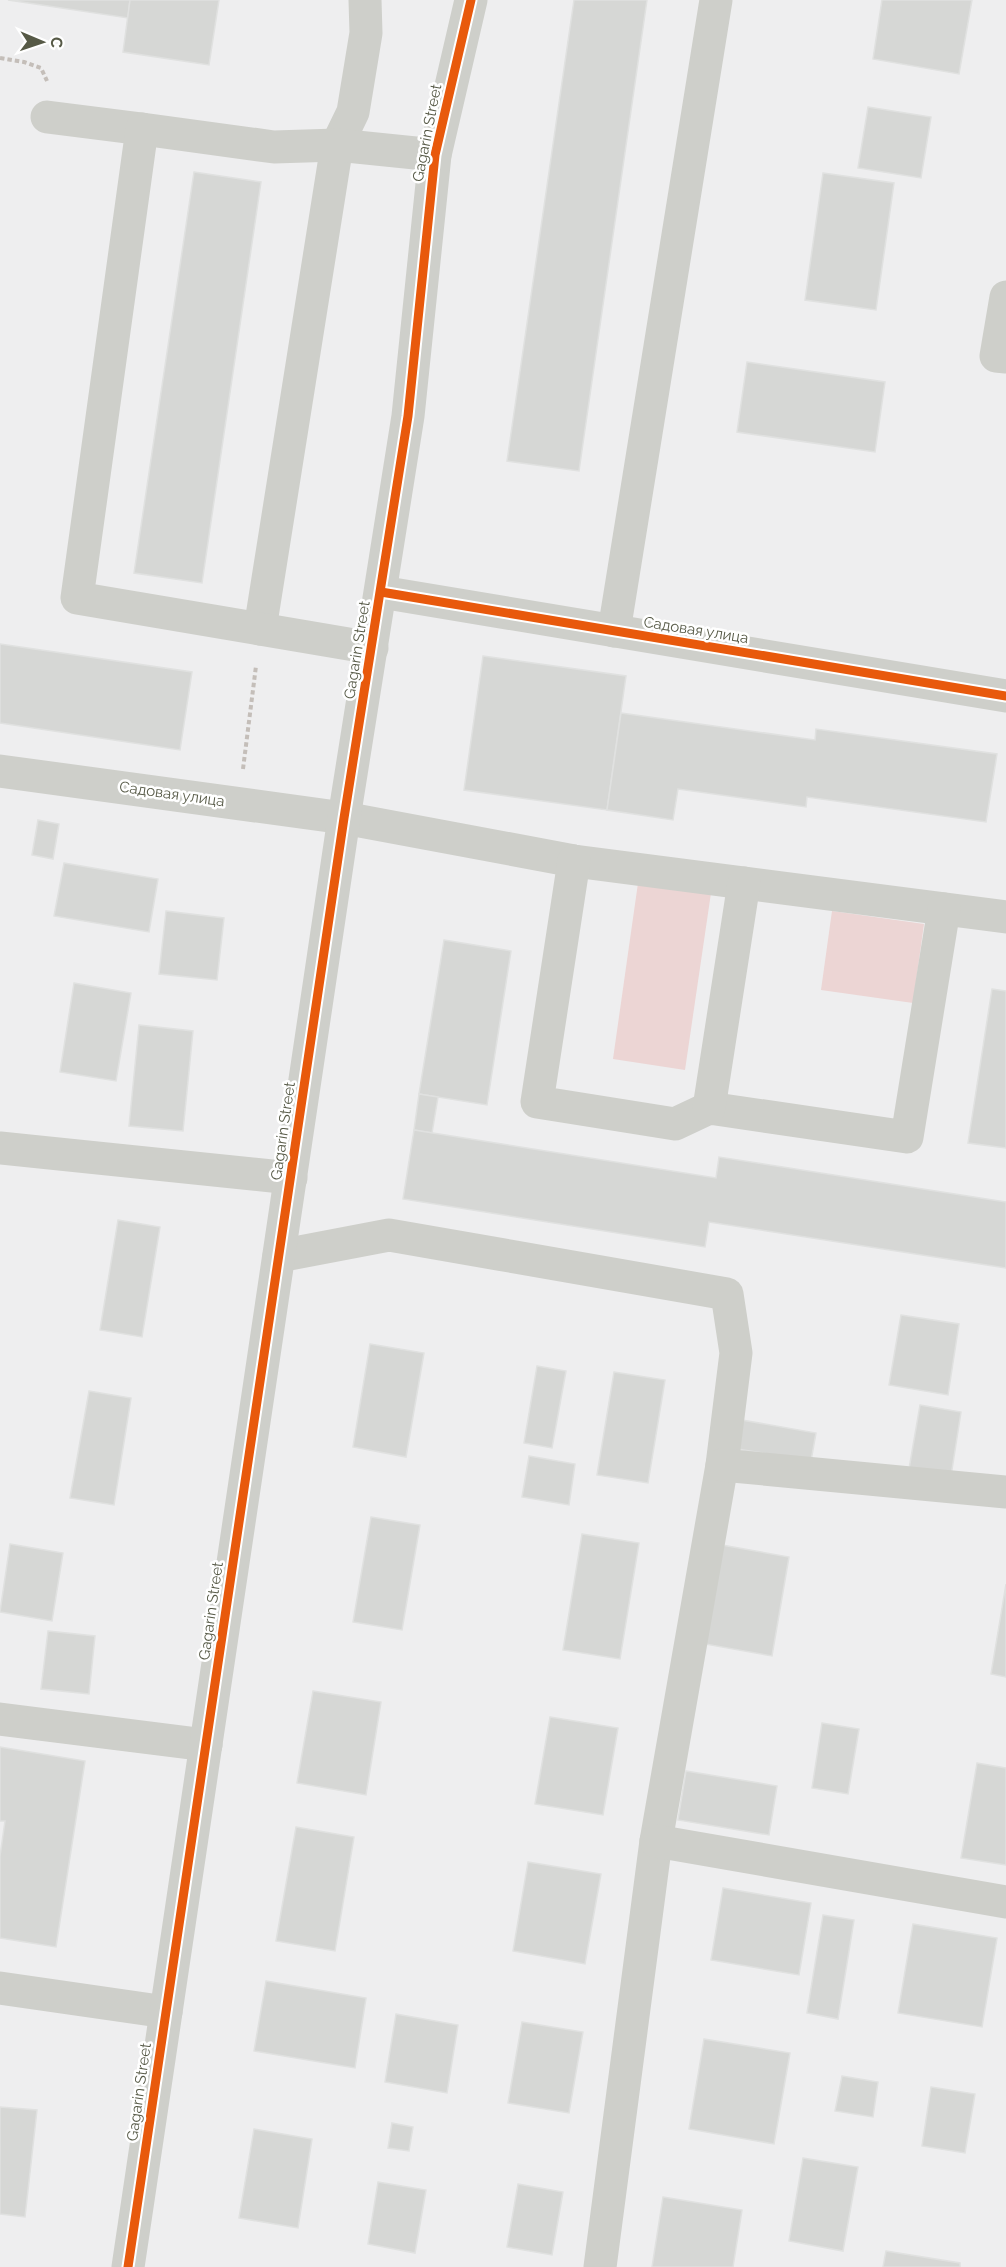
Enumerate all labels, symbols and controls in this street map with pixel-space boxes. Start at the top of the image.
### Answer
north arrow [12,12,72,72]
text: С [47,37,66,48]
street label: Gagarin Street [409,83,445,183]
street label: Gagarin Street [340,600,374,700]
street label: Садовая улица [642,613,750,647]
street label: Садовая улица [118,778,226,810]
street label: Gagarin Street [267,1081,299,1181]
street label: Gagarin Street [195,1561,227,1661]
street label: Gagarin Street [123,2042,155,2142]

